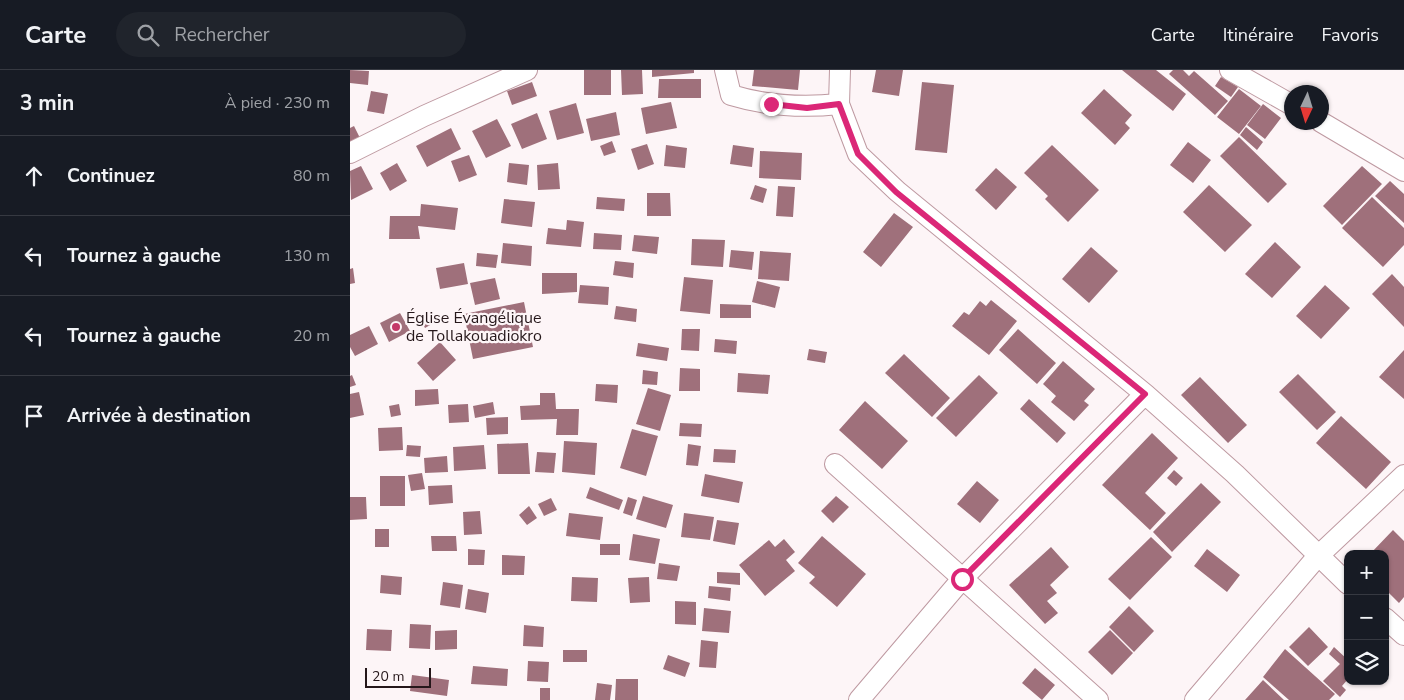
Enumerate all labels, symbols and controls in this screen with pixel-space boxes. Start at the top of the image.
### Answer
search box [116,12,466,57]
text: Carte [25,19,86,51]
icon: search [134,21,162,49]
text: Rechercher [174,22,270,48]
text: Carte [1151,23,1195,47]
text: Itinéraire [1223,23,1294,47]
text: Favoris [1322,23,1379,47]
north arrow [1284,85,1329,130]
text: 3 min [20,89,74,117]
text: À pied · 230 m [225,92,330,114]
route end [760,93,783,116]
icon: ahead [20,162,48,190]
text: Continuez [67,163,155,189]
text: 80 m [293,165,330,187]
icon: left [20,242,48,270]
text: Tournez à gauche [67,243,221,269]
text: 130 m [283,245,330,267]
place label: Église Évangélique de Tollakouadiokro [406,307,542,347]
marker: Église Évangélique de Tollakouadiokro [390,321,402,333]
icon: left [20,322,48,350]
text: Tournez à gauche [67,323,221,349]
text: 20 m [293,325,330,347]
icon: arrive [20,402,48,430]
text: Arrivée à destination [67,403,251,429]
map controls [1344,550,1389,685]
button: + [1344,550,1389,595]
route start [951,568,974,591]
button: − [1344,595,1389,640]
button: layers [1344,640,1389,685]
scale bar [365,665,431,688]
text: 20 m [372,667,404,686]

